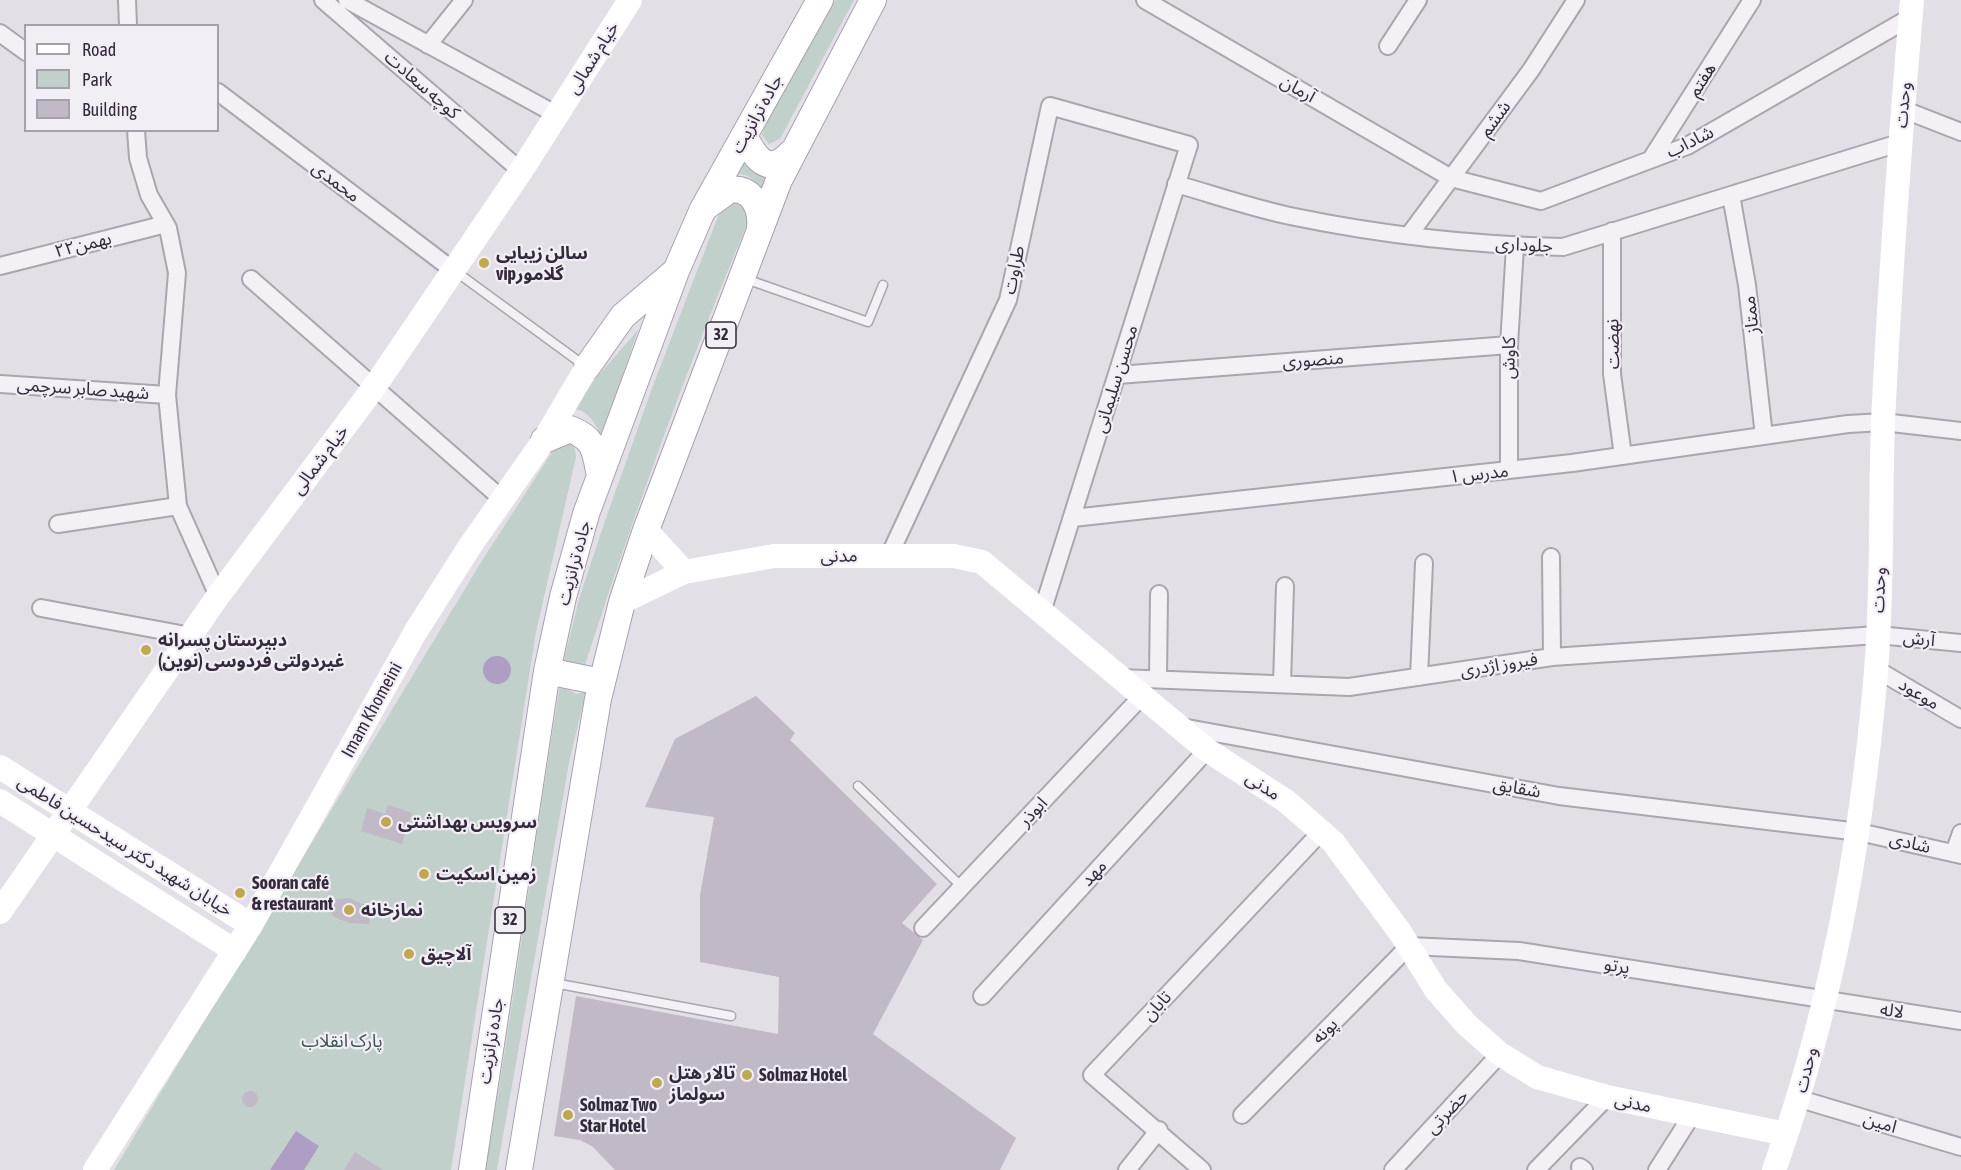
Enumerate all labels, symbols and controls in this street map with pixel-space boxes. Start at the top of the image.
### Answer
street label: خیام شمالی [562,18,624,98]
legend [24,24,219,132]
text: Road [82,39,116,60]
street label: کوچه سعادت [380,46,464,124]
street label: هفتم [1683,59,1721,101]
text: Park [82,69,112,90]
street label: آرمان [1277,70,1319,108]
street label: جاده ترانزیت [726,71,788,157]
street label: وحدت [1890,81,1916,129]
street label: ششم [1475,97,1515,141]
text: Building [82,99,137,120]
street label: شاداب [1663,121,1717,163]
street label: محمدی [308,157,364,207]
street label: ۲۲بهمن [52,227,114,263]
street label: جلوداری [1495,233,1553,257]
place label: سالن زیبایی vipگلامور [496,242,588,284]
street label: طراوت [998,244,1030,296]
marker: سالن زیبایی vipگلامور [477,256,491,270]
street label: ممتاز [1738,295,1764,335]
street label: نهضت [1602,318,1624,370]
road number: 32 [706,322,736,348]
street label: محسن سلیمانی [1089,322,1143,436]
street label: کاوش [1498,337,1520,379]
street label: منصوری [1282,347,1344,373]
street label: شهید صابر سرچمی [16,374,150,404]
street label: خیام شمالی [287,421,353,499]
street label: مدرس ۱ [1448,460,1510,488]
street label: جاده ترانزیت [552,518,596,608]
street label: مدنی [820,545,858,567]
street label: وحدت [1867,567,1891,613]
street label: آرش [1902,627,1936,651]
place label: دبیرستان پسرانه غیردولتی فردوسی (نوین) [158,629,344,672]
marker: دبیرستان پسرانه غیردولتی فردوسی (نوین) [139,643,153,657]
street label: فیروز اژدری [1459,648,1539,682]
street label: Imam Khomeini [337,659,407,761]
street label: موعود [1895,673,1943,715]
street label: مدنی [1242,767,1284,805]
street label: خیابان شهید دکتر سیدحسین فاطمی [13,771,237,921]
street label: شقایق [1491,773,1543,803]
street label: ابوذر [1014,793,1052,831]
place label: سرویس بهداشتی [398,811,537,833]
marker: سرویس بهداشتی [379,815,393,829]
street label: شادی [1887,828,1933,858]
street label: مهد [1077,855,1111,891]
place label: زمین اسکیت [436,863,537,885]
marker: زمین اسکیت [417,867,431,881]
place label: Sooran café & restaurant [252,872,333,914]
marker: Sooran café & restaurant [233,886,247,900]
place label: نمازخانه [361,899,423,921]
marker: نمازخانه [342,903,356,917]
road number: 32 [495,907,525,933]
place label: آلاچیق [421,943,471,965]
marker: آلاچیق [402,947,416,961]
street label: پرتو [1603,953,1631,979]
street label: تابان [1138,987,1176,1025]
street label: جاده ترانزیت [474,996,508,1086]
street label: لاله [1879,998,1905,1024]
street label: پونه [1308,1014,1342,1048]
park label: پارک انقلاب [301,1030,383,1052]
street label: وحدت [1790,1045,1822,1095]
place label: تالار هتل سولماز [669,1062,736,1104]
place label: Solmaz Hotel [759,1064,847,1086]
marker: Solmaz Hotel [740,1068,754,1082]
marker: تالار هتل سولماز [650,1076,664,1090]
street label: حضرتی [1421,1085,1473,1139]
street label: مدنی [1613,1089,1653,1117]
place label: Solmaz Two Star Hotel [580,1094,657,1136]
marker: Solmaz Two Star Hotel [561,1108,575,1122]
street label: امین [1861,1108,1899,1138]

